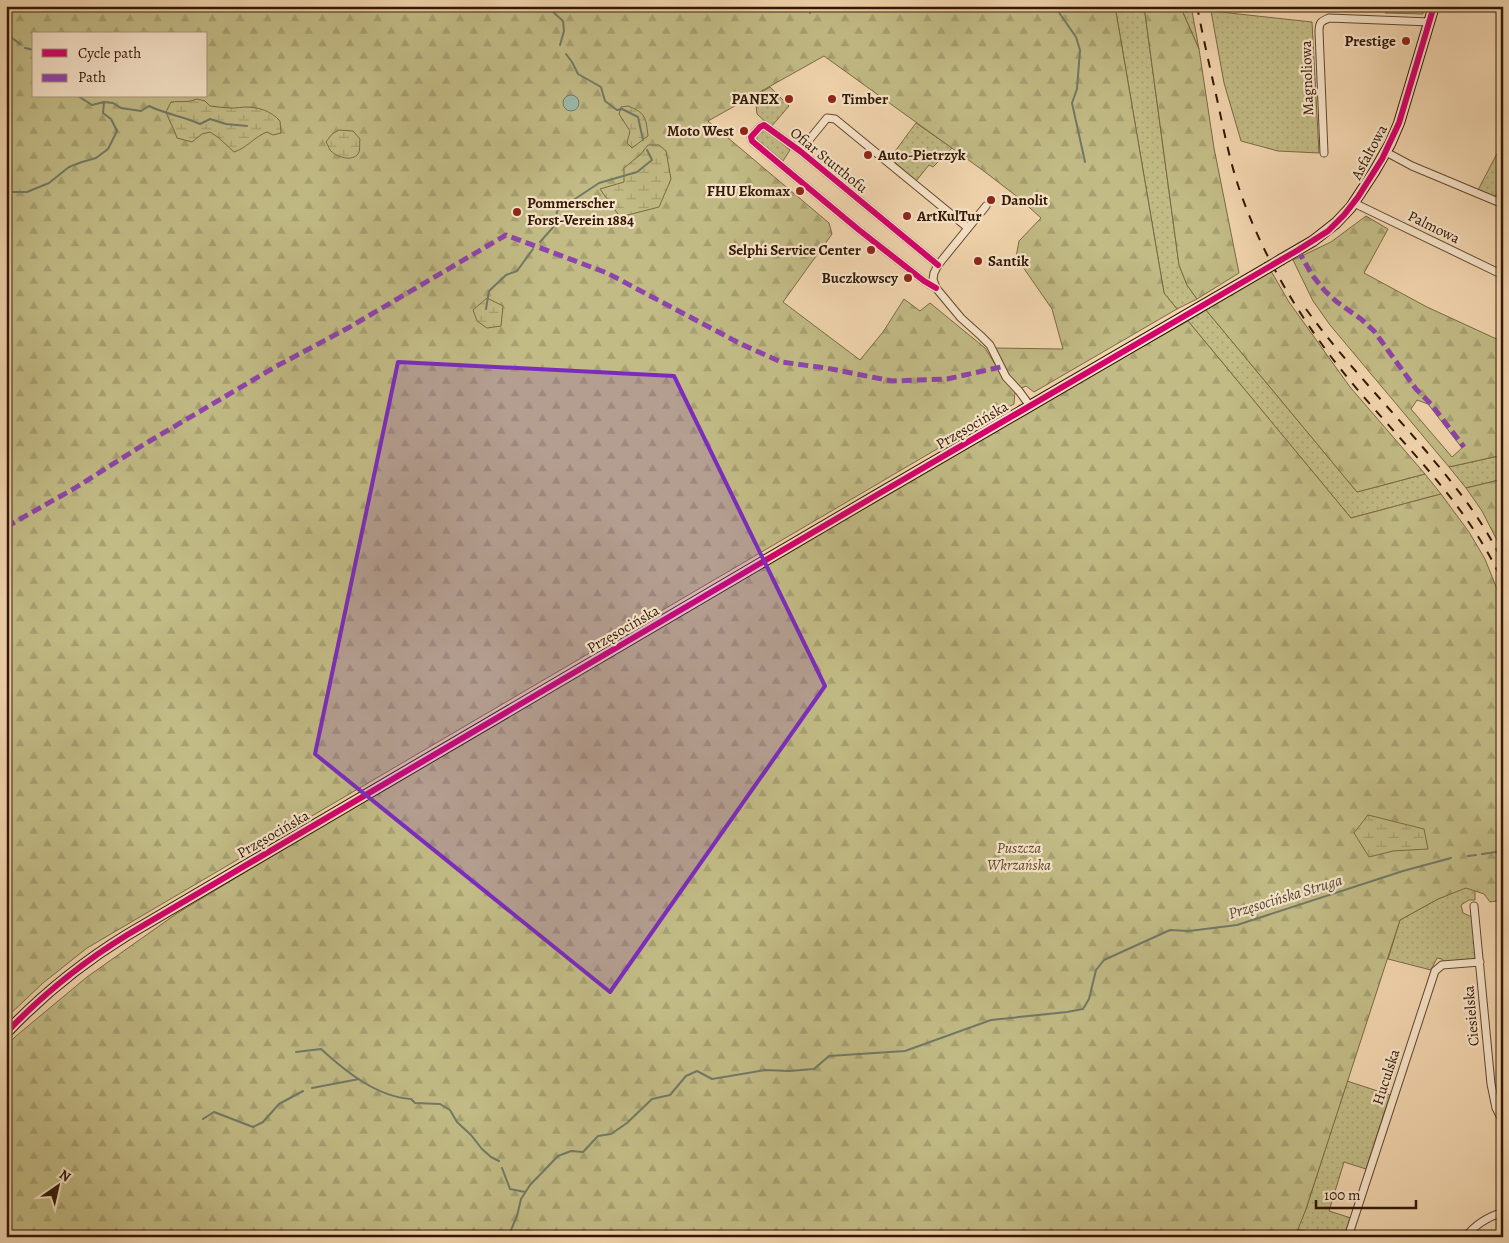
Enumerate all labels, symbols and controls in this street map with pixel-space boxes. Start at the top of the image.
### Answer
place label: Prestige [1344,31,1396,51]
legend [32,32,208,98]
marker: Prestige [1400,35,1412,47]
street label: Magnoliowa [1296,40,1318,116]
text: Cycle path [78,43,141,63]
text: Path [78,67,106,87]
place label: PANEX [731,89,780,109]
place label: Timber [842,89,888,109]
marker: PANEX [783,93,795,105]
marker: Timber [826,93,838,105]
place label: Moto West [667,121,734,141]
street label: Asfaltowa [1346,121,1392,184]
street label: Ofiar Stutthofu [786,123,873,198]
marker: Moto West [738,125,750,137]
place label: Auto-Pietrzyk [877,145,966,165]
marker: Auto-Pietrzyk [862,149,874,161]
place label: FHU Ekomax [707,181,791,201]
marker: FHU Ekomax [794,185,806,197]
place label: Danolit [1001,190,1048,210]
place label: Pommerscher Forst-Verein 1884 [527,193,634,230]
marker: Danolit [985,194,997,206]
marker: Pommerscher Forst-Verein 1884 [511,206,523,218]
place label: ArtKulTur [916,206,982,226]
street label: Palmowa [1405,206,1463,248]
marker: ArtKulTur [901,210,913,222]
place label: Selphi Service Center [728,240,861,260]
marker: Selphi Service Center [865,244,877,256]
place label: Santik [988,251,1029,271]
marker: Santik [972,255,984,267]
place label: Buczkowscy [821,268,899,288]
marker: Buczkowscy [902,272,914,284]
street label: Przęsocińska [932,396,1012,454]
street label: Przęsocińska [583,600,663,658]
street label: Przęsocińska [233,805,313,863]
park label: Puszcza Wkrzańska [987,838,1051,875]
water label: Przęsocińska Struga [1225,869,1346,925]
street label: Ciesielska [1458,985,1484,1047]
street label: Huculska [1368,1046,1404,1108]
north arrow [32,1160,82,1210]
text: N [55,1165,75,1186]
scale bar [1316,1178,1416,1210]
text: 100 m [1324,1185,1361,1205]

